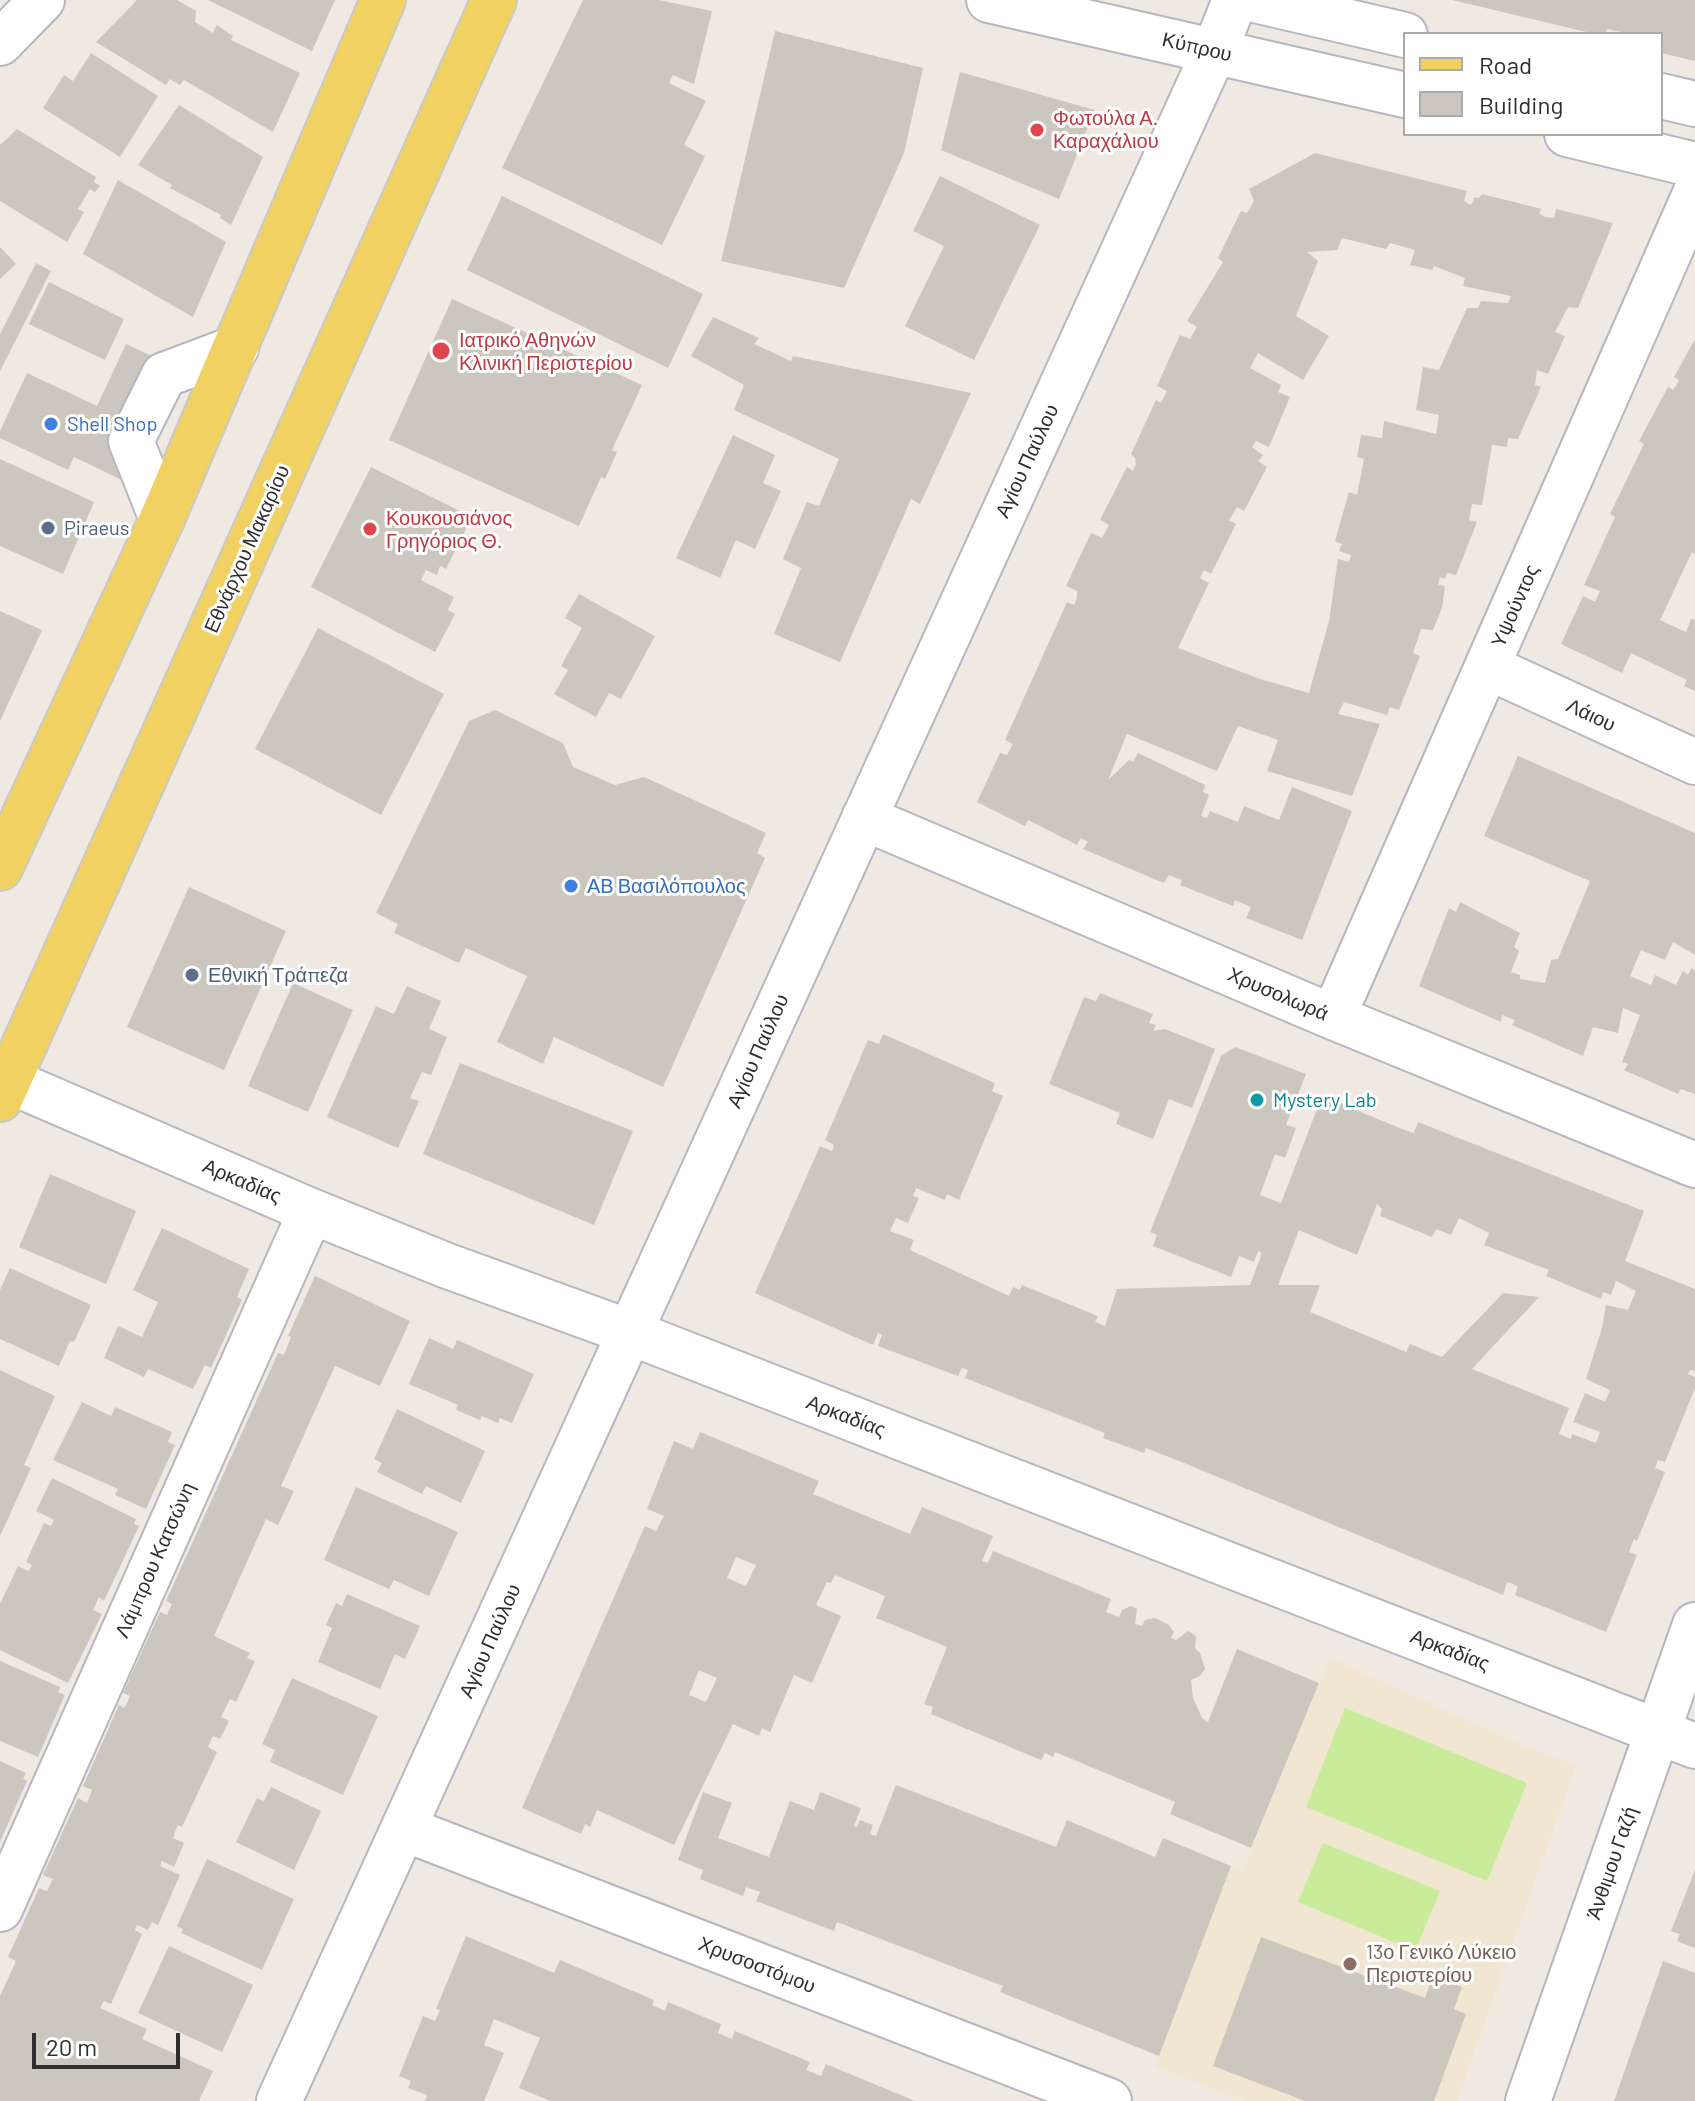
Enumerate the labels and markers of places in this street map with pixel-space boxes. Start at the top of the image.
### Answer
place label: Φωτούλα Α. Καραχάλιου [1053,106,1159,153]
marker: Φωτούλα Α. Καραχάλιου [1028,121,1046,139]
place label: Ιατρικό Αθηνών Κλινική Περιστερίου [459,328,633,375]
marker: Ιατρικό Αθηνών Κλινική Περιστερίου [430,340,452,362]
place label: Shell Shop [67,412,157,436]
marker: Shell Shop [42,415,60,433]
place label: Κουκουσιάνος Γρηγόριος Θ. [386,506,512,553]
place label: Piraeus [64,516,129,540]
marker: Piraeus [39,519,57,537]
marker: Κουκουσιάνος Γρηγόριος Θ. [361,520,379,538]
place label: ΑΒ Βασιλόπουλος [587,874,746,898]
marker: ΑΒ Βασιλόπουλος [562,877,580,895]
place label: Εθνική Τράπεζα [208,963,348,987]
marker: Εθνική Τράπεζα [183,966,201,984]
place label: Mystery Lab [1273,1088,1377,1112]
marker: Mystery Lab [1248,1091,1266,1109]
place label: 13ο Γενικό Λύκειο Περιστερίου [1366,1940,1516,1987]
marker: 13ο Γενικό Λύκειο Περιστερίου [1341,1955,1359,1973]

